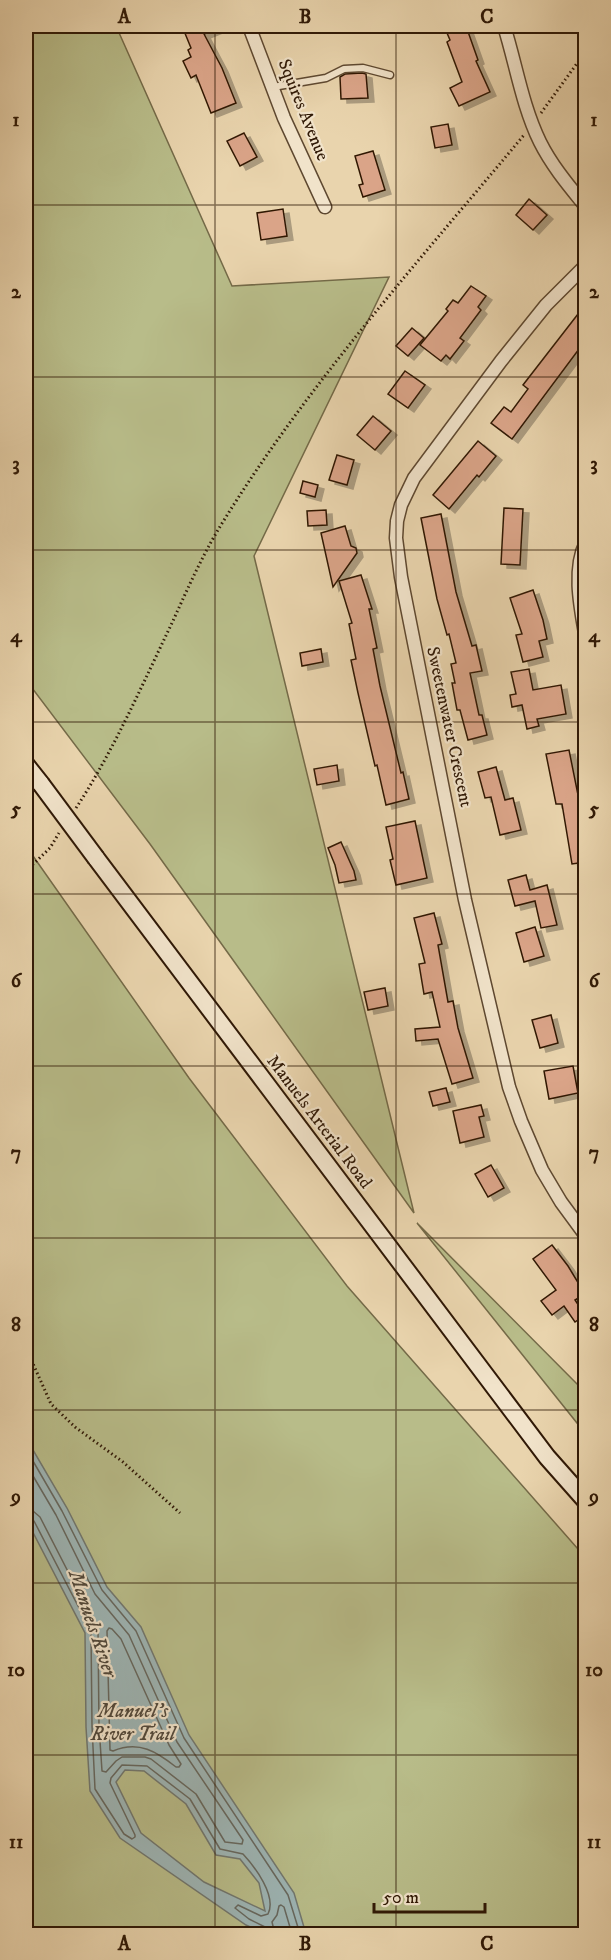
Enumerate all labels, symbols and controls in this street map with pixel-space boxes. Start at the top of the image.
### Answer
text: A [117,5,132,30]
text: B [299,5,311,30]
text: C [480,5,494,30]
street label: Squires Avenue [273,56,333,164]
text: 1 [12,108,20,133]
text: 1 [590,108,598,133]
text: 2 [11,280,22,305]
text: 2 [589,280,600,305]
text: 3 [12,452,20,477]
text: 3 [590,452,598,477]
text: 4 [10,624,23,649]
text: 4 [588,624,601,649]
street label: Sweetenwater Crescent [421,645,477,809]
text: 5 [10,797,21,822]
text: 5 [588,797,599,822]
text: 6 [11,969,23,994]
text: 6 [589,969,601,994]
street label: Manuels Arterial Road [262,1051,376,1193]
text: 7 [11,1141,21,1166]
text: 7 [589,1141,599,1166]
text: 8 [11,1313,21,1338]
text: 8 [589,1313,599,1338]
text: 9 [9,1485,21,1510]
text: 9 [587,1485,599,1510]
water label: Manuels River [61,1565,123,1683]
text: 10 [7,1658,25,1683]
text: 10 [585,1658,603,1683]
water label: Manuel's River Trail [90,1699,177,1747]
text: 11 [9,1830,23,1855]
text: 11 [587,1830,601,1855]
scale bar [374,1876,485,1914]
text: 50 m [383,1887,419,1909]
text: A [117,1932,132,1957]
text: B [299,1932,311,1957]
text: C [480,1932,494,1957]

